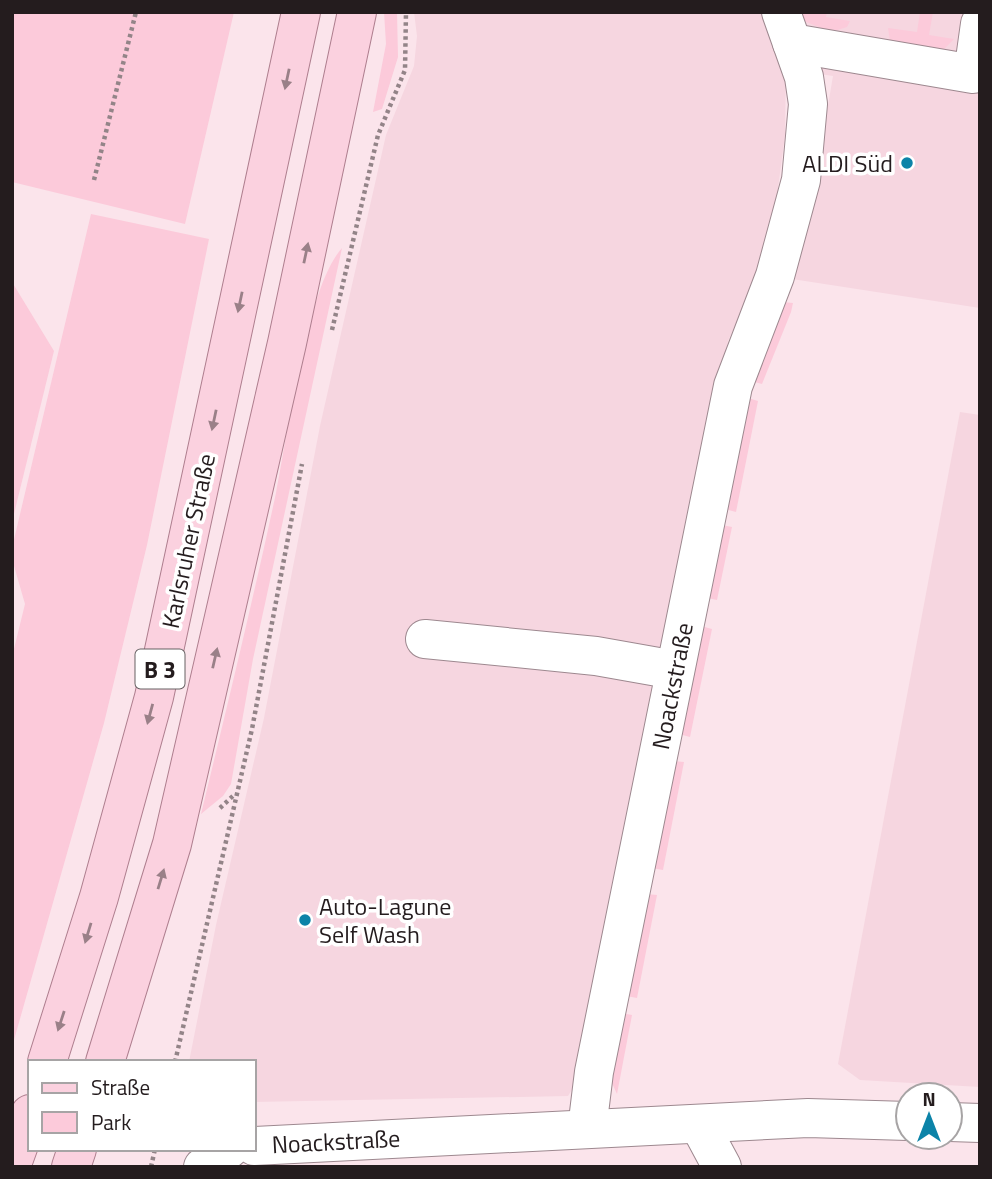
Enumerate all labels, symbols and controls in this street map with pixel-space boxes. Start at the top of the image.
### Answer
one-way arrow [282,68,293,90]
place label: ALDI Süd [802,145,893,181]
marker: ALDI Süd [899,155,915,171]
one-way arrow [301,242,312,264]
one-way arrow [234,291,245,313]
one-way arrow [209,409,220,431]
street label: Karlsruher Straße [152,450,224,632]
street label: Noackstraße [642,619,702,753]
one-way arrow [210,647,221,669]
road number: B 3 [136,650,184,688]
one-way arrow [144,704,154,725]
one-way arrow [156,869,166,890]
place label: Auto-Lagune Self Wash [319,888,451,952]
marker: Auto-Lagune Self Wash [297,912,313,928]
one-way arrow [83,923,93,944]
one-way arrow [55,1011,65,1032]
legend [28,1060,256,1151]
text: Straße [91,1071,150,1103]
north arrow [894,1081,964,1151]
text: N [922,1084,936,1113]
text: Park [91,1106,131,1138]
street label: Noackstraße [271,1120,401,1162]

